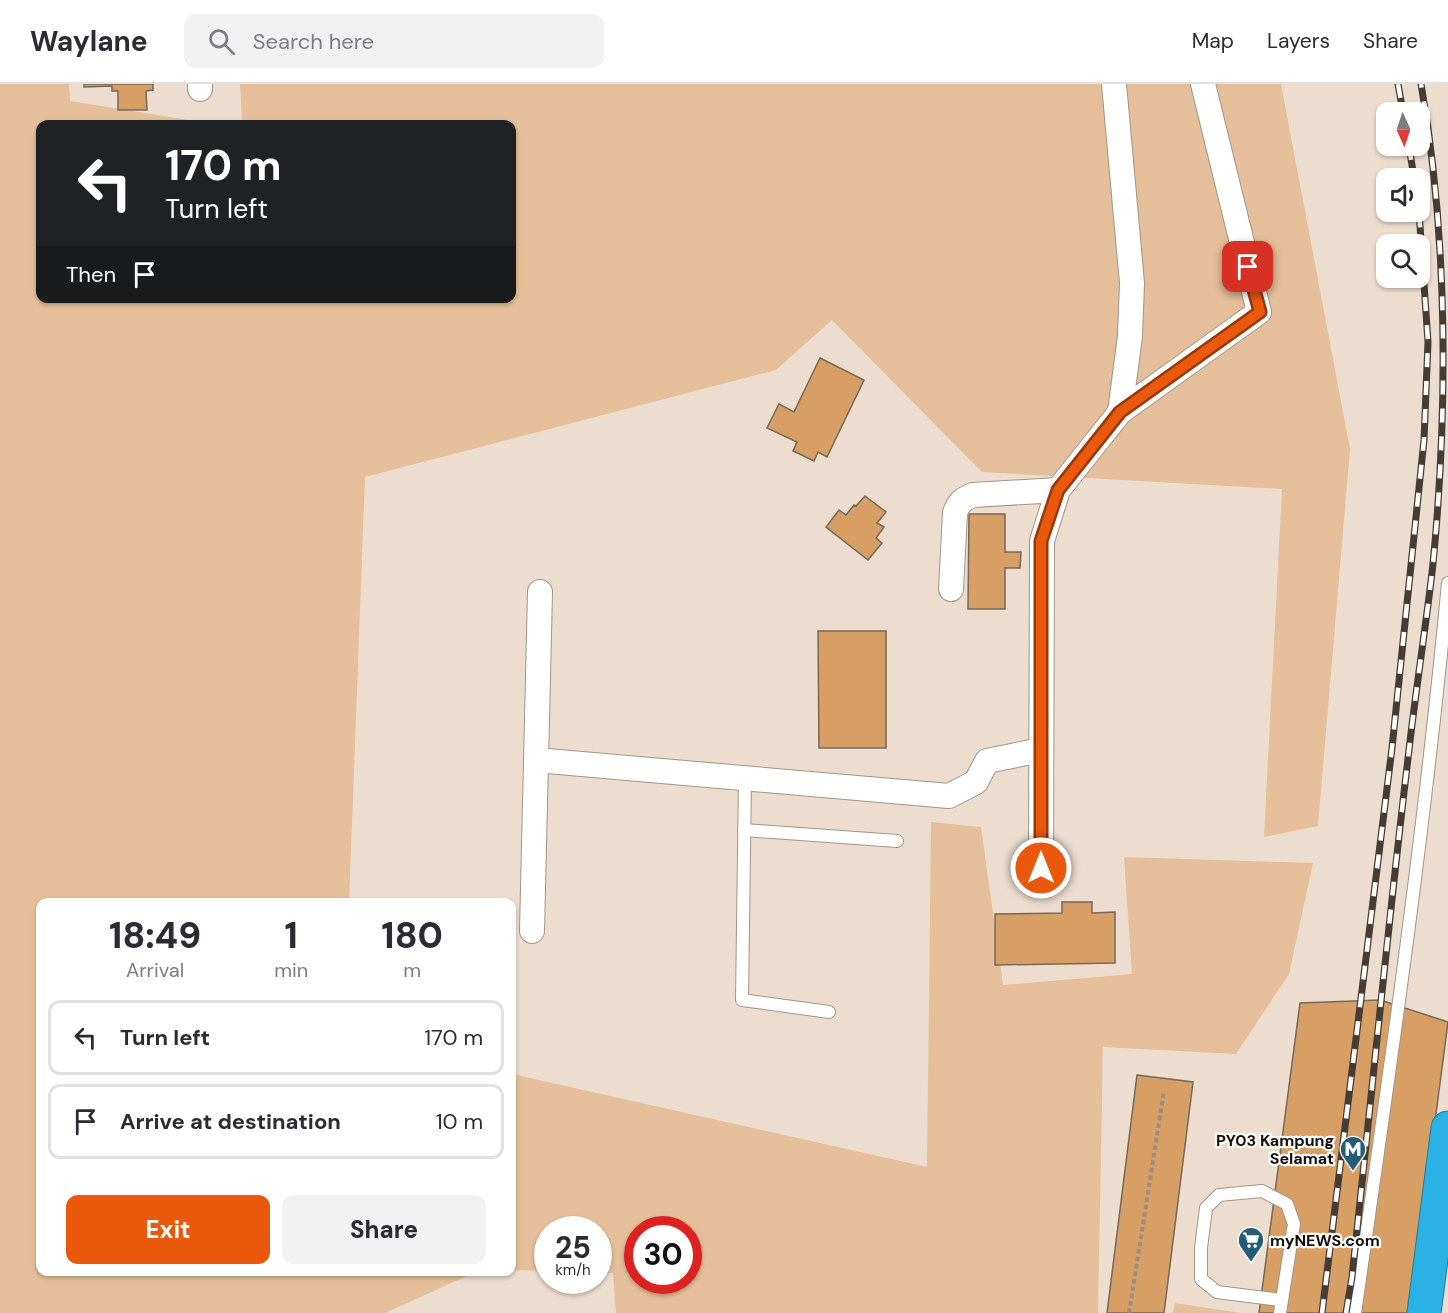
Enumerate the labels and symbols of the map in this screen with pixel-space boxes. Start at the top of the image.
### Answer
north arrow [1376,102,1430,156]
pin [1222,241,1273,292]
position arrow [1009,836,1073,900]
place label: PY03 Kampung Selamat [1216,1130,1334,1169]
metro station icon: PY03 Kampung Selamat [1338,1134,1368,1172]
speed limit sign: 30 [624,1216,702,1294]
supermarket icon: myNEWS.com [1236,1225,1266,1263]
place label: myNEWS.com [1270,1230,1380,1251]

